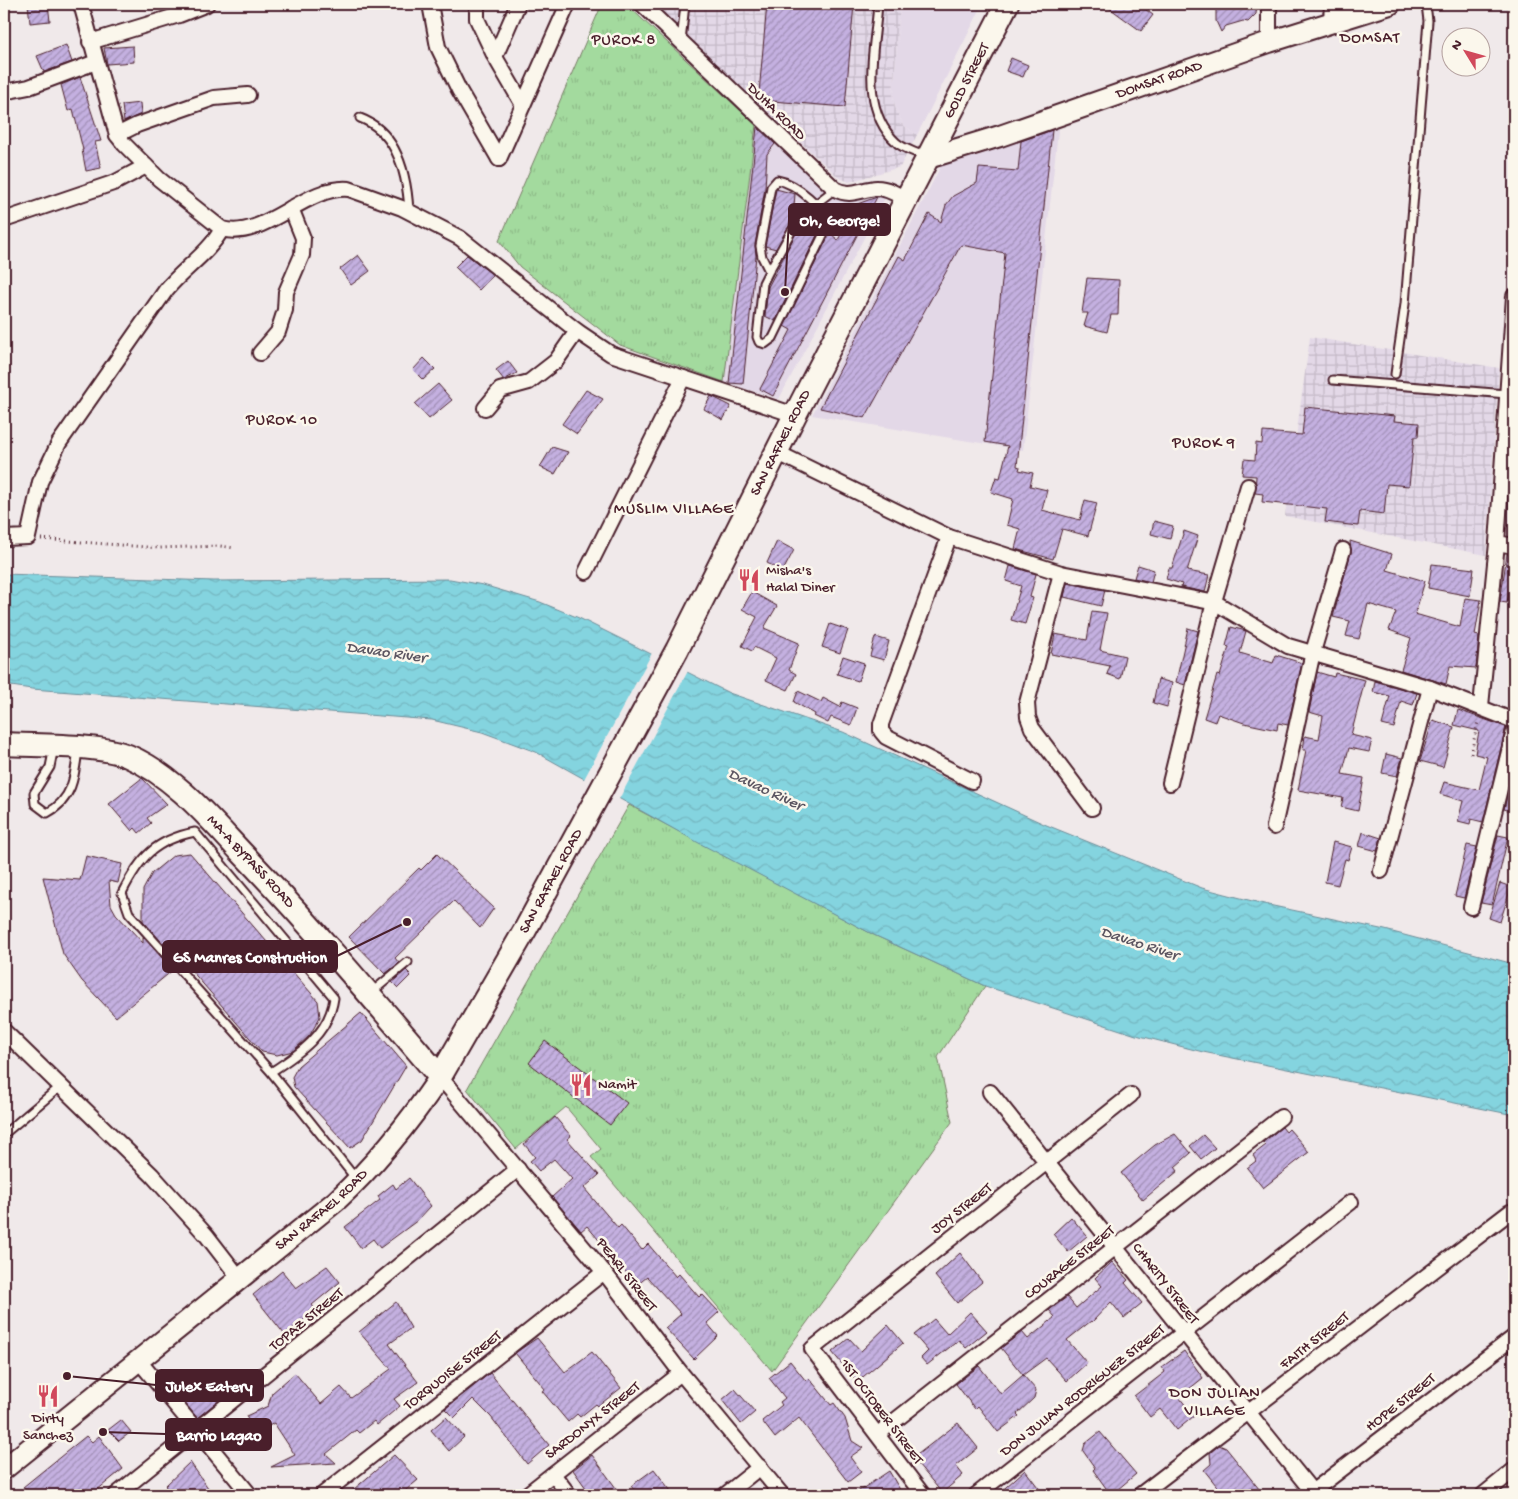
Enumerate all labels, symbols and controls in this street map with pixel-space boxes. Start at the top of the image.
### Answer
north arrow [1440,28,1490,78]
district label: DOMSAT [1339,30,1400,49]
district label: PUROK 8 [591,32,656,51]
text: N [1448,37,1467,54]
street label: GOLD STREET [940,39,995,122]
street label: DOMSAT ROAD [1113,57,1205,104]
street label: DUHA ROAD [742,79,809,145]
callout: Oh, George! [789,204,890,235]
text: Oh, George! [800,213,880,232]
street label: SAN RAFAEL ROAD [747,387,815,499]
district label: PUROK 10 [245,412,318,431]
district label: PUROK 9 [1171,435,1236,454]
district label: MUSLIM VILLAGE [614,501,734,520]
place label: Misha's Halal Diner [766,562,836,597]
restaurant icon: Misha's Halal Diner [736,567,762,593]
water label: Davao River [345,639,430,669]
water label: Davao River [725,765,808,818]
street label: MA-A BYPASS ROAD [202,811,298,912]
street label: SAN RAFAEL ROAD [516,826,587,937]
water label: Davao River [1098,924,1183,967]
callout: GS Manres Construction [163,941,337,972]
text: GS Manres Construction [173,950,327,969]
restaurant icon: Namit [568,1072,594,1098]
place label: Namit [598,1076,638,1094]
street label: SAN RAFAEL ROAD [272,1165,372,1255]
street label: JOY STREET [928,1179,997,1238]
street label: COURAGE STREET [1021,1221,1120,1304]
street label: PEARL STREET [591,1234,661,1316]
street label: CHARITY STREET [1128,1240,1203,1329]
street label: TOPAZ STREET [265,1284,349,1356]
street label: FAITH STREET [1276,1308,1354,1374]
street label: DON JULIAN RODRIGUEZ STREET [996,1320,1170,1461]
street label: TORQUOISE STREET [400,1327,506,1415]
street label: 1ST OCTOBER STREET [835,1355,927,1469]
street label: HOPE STREET [1362,1369,1441,1436]
callout: Julex Eatery [156,1370,263,1401]
street label: SARDONYX STREET [542,1378,645,1464]
text: Julex Eatery [164,1379,253,1398]
restaurant icon: Dirty Sanchez [35,1383,61,1409]
district label: DON JULIAN VILLAGE [1168,1385,1261,1422]
place label: Dirty Sanchez [23,1410,73,1445]
callout: Barrio Lagao [166,1419,271,1450]
text: Barrio Lagao [176,1428,262,1447]

